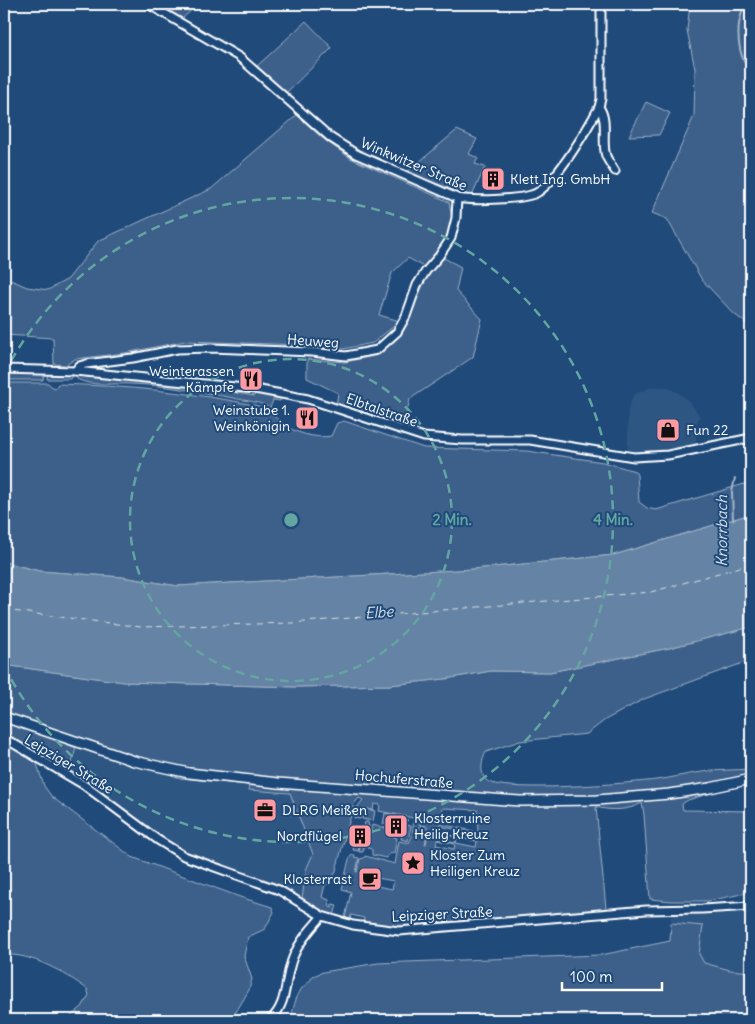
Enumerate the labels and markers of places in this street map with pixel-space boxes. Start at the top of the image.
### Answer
building icon: Klett Ing. GmbH [480,166,506,192]
place label: Klett Ing. GmbH [510,170,610,188]
place label: Weinterassen Kämpfe [149,362,234,396]
restaurant icon: Weinterassen Kämpfe [238,366,264,392]
place label: Weinstube 1. Weinkönigin [213,401,290,435]
restaurant icon: Weinstube 1. Weinkönigin [294,405,320,431]
shop icon: Fun 22 [655,417,681,443]
place label: Fun 22 [686,421,729,439]
centre of rings [282,511,300,529]
office icon: DLRG Meißen [252,797,278,823]
place label: DLRG Meißen [282,801,367,819]
place label: Klosterruine Heilig Kreuz [414,809,491,843]
building icon: Klosterruine Heilig Kreuz [383,813,409,839]
building icon: Nordflügel [347,823,373,849]
place label: Nordflügel [276,827,342,845]
place label: Kloster Zum Heiligen Kreuz [430,846,520,880]
place icon: Kloster Zum Heiligen Kreuz [400,850,426,876]
cafe icon: Klosterrast [357,866,383,892]
place label: Klosterrast [284,870,352,888]

